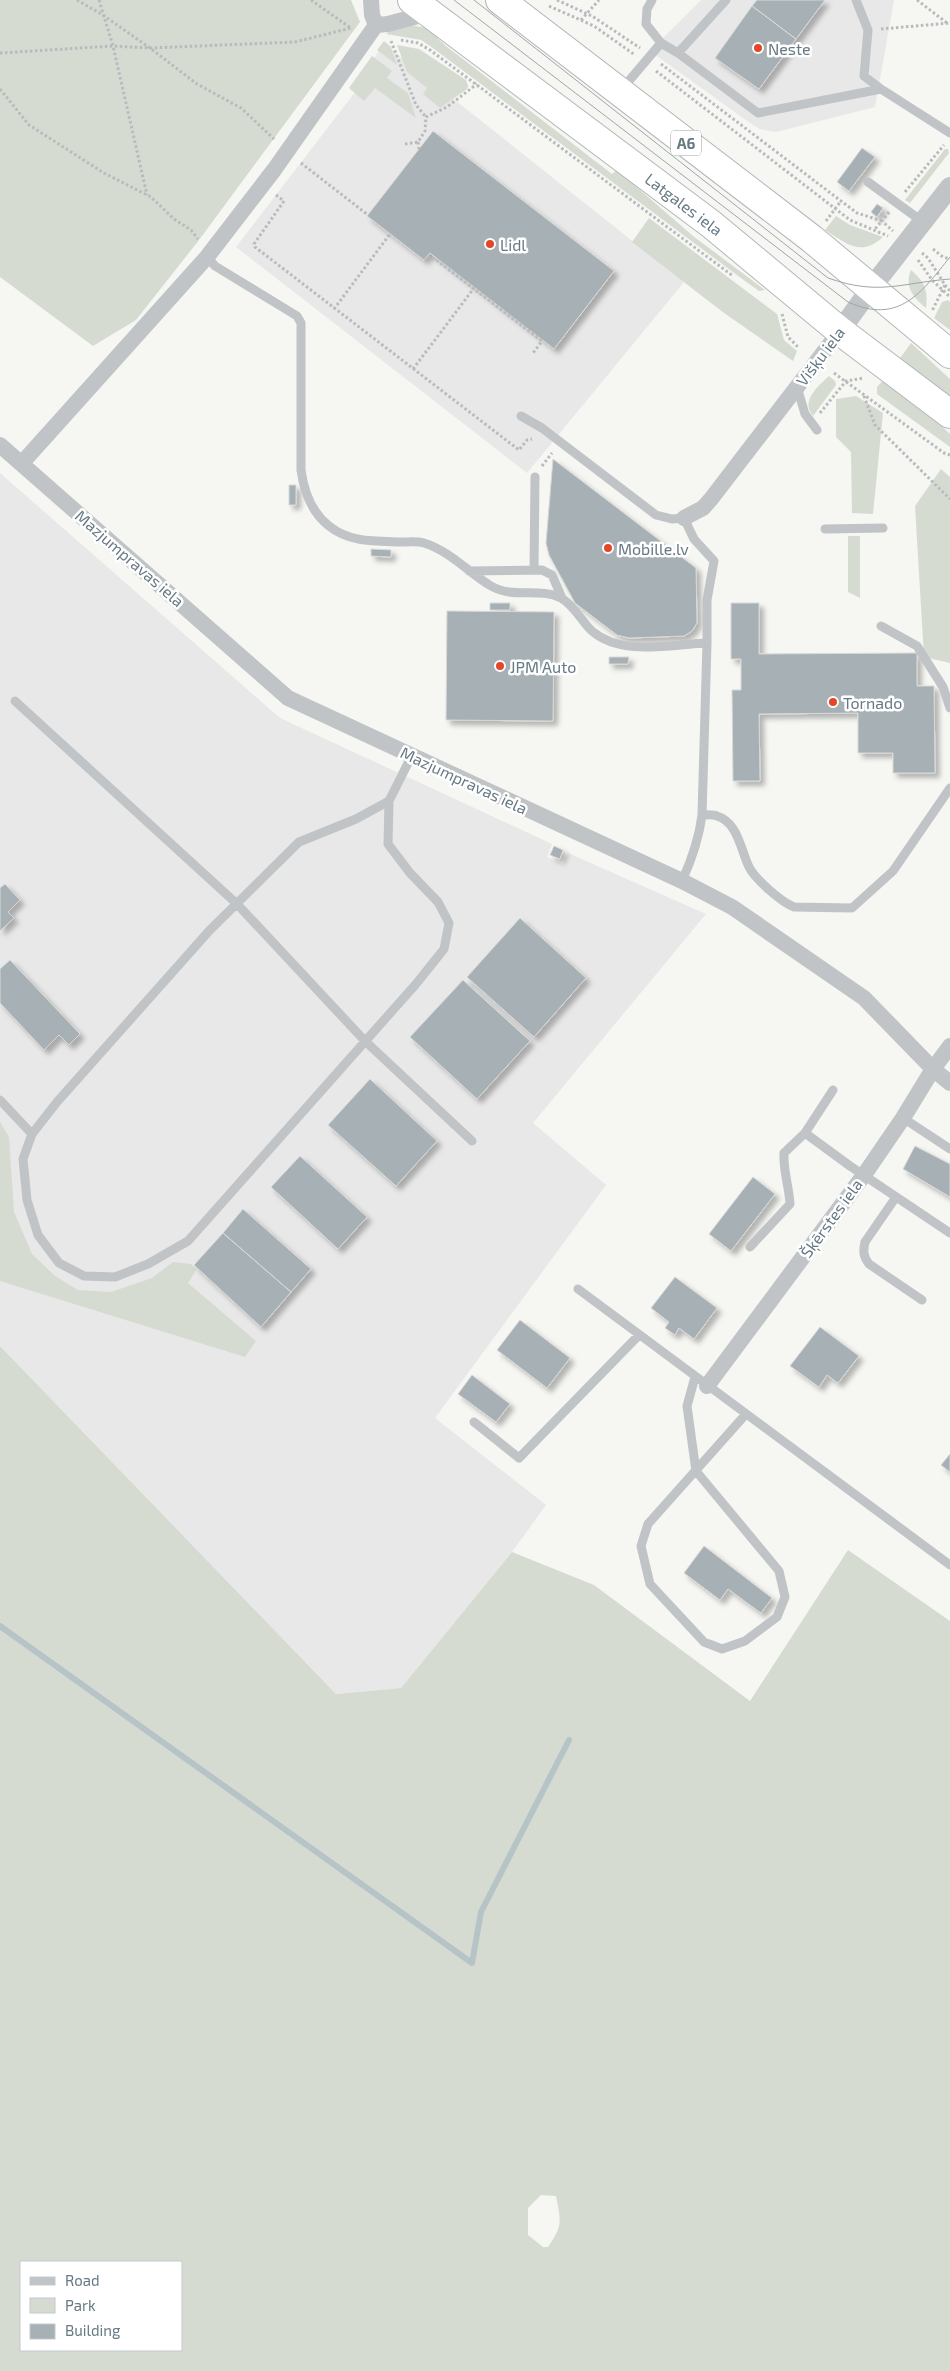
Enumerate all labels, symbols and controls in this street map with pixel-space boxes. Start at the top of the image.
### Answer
place label: Neste [768,39,811,58]
marker: Neste [752,42,764,54]
road number: A6 [671,130,701,156]
street label: Latgales iela [642,169,726,239]
place label: Lidl [500,235,526,254]
marker: Lidl [484,238,496,250]
street label: Višķu iela [792,323,850,390]
street label: Mazjumpravas iela [71,506,188,611]
place label: Mobille.lv [618,539,689,558]
marker: Mobille.lv [602,542,614,554]
place label: JPM Auto [510,657,576,676]
marker: JPM Auto [494,660,506,672]
place label: Tornado [843,693,902,712]
marker: Tornado [827,696,839,708]
street label: Mazjumpravas iela [397,742,530,819]
street label: Šķērstes iela [796,1175,867,1262]
legend [20,2261,182,2351]
text: Road [65,2271,100,2289]
text: Park [65,2296,96,2314]
text: Building [65,2321,121,2339]

